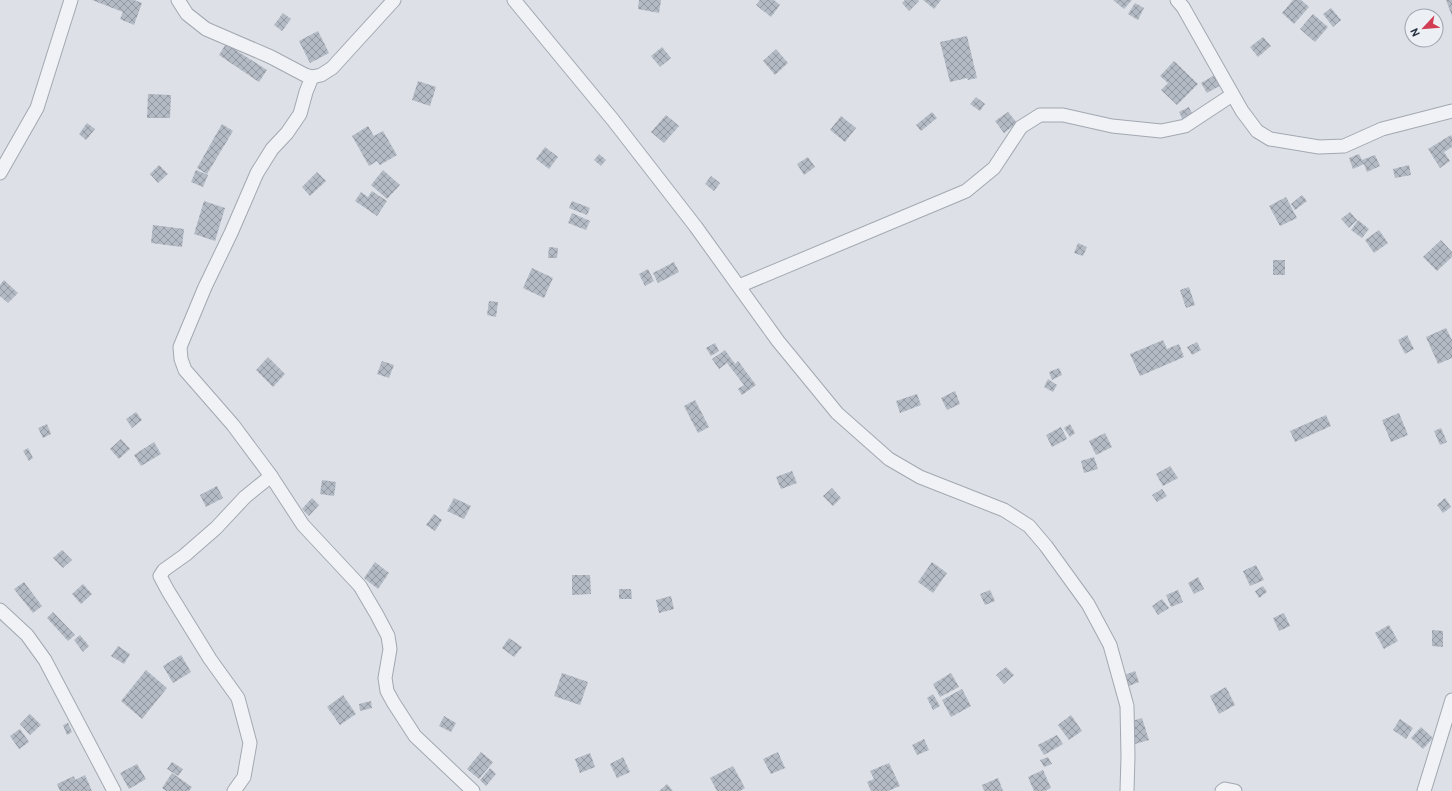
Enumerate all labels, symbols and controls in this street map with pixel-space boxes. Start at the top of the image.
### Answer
north arrow [1404,8,1444,48]
text: N [1408,25,1424,39]

